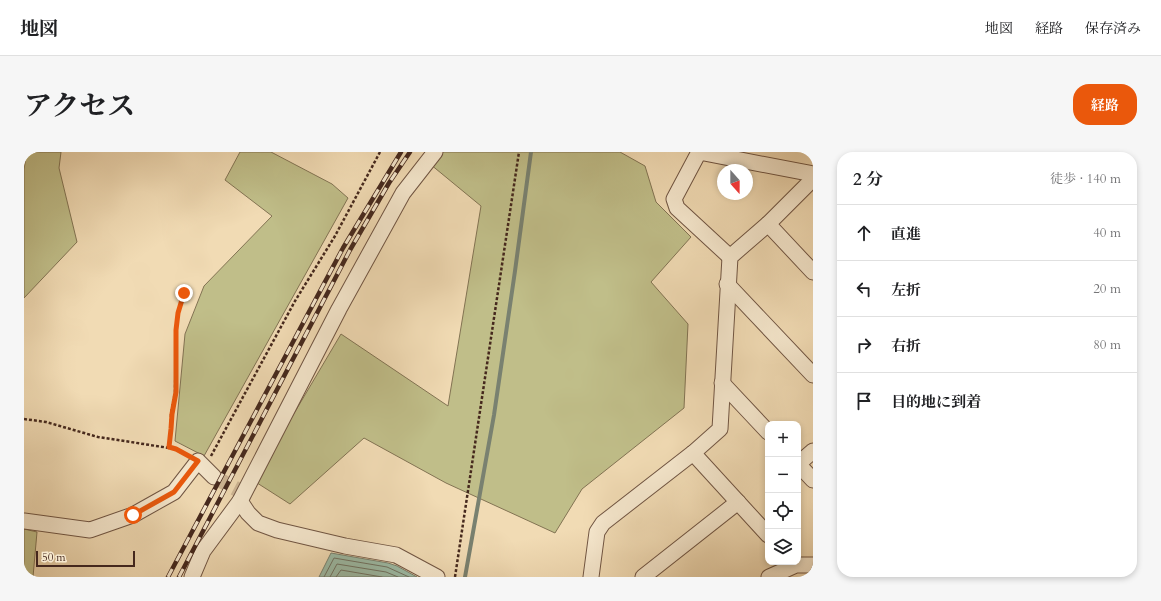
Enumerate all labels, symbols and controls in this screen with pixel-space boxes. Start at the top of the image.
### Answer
text: 地図 [20,16,58,42]
text: 地図 [985,19,1013,38]
text: 経路 [1035,19,1063,38]
text: 保存済み [1085,19,1141,38]
button: 経路 [1073,84,1137,125]
text: アクセス [24,87,135,125]
north arrow [717,164,753,200]
text: 2 分 [853,168,883,191]
text: 徒歩 · 140 m [1050,170,1121,188]
icon: ahead [853,222,875,244]
text: 直進 [891,224,921,244]
text: 40 m [1093,224,1121,242]
icon: left [853,278,875,300]
text: 左折 [891,280,921,300]
text: 20 m [1093,280,1121,298]
route end [175,284,193,302]
icon: right [853,334,875,356]
text: 右折 [891,336,921,356]
text: 80 m [1093,336,1121,354]
icon: arrive [853,390,875,412]
text: 目的地に到着 [891,392,981,412]
map controls [765,421,801,565]
button: + [765,421,801,457]
button: − [765,457,801,493]
button: locate [765,493,801,529]
route start [124,506,142,524]
button: layers [765,529,801,565]
scale bar [36,549,135,568]
text: 50 m [42,550,66,565]

